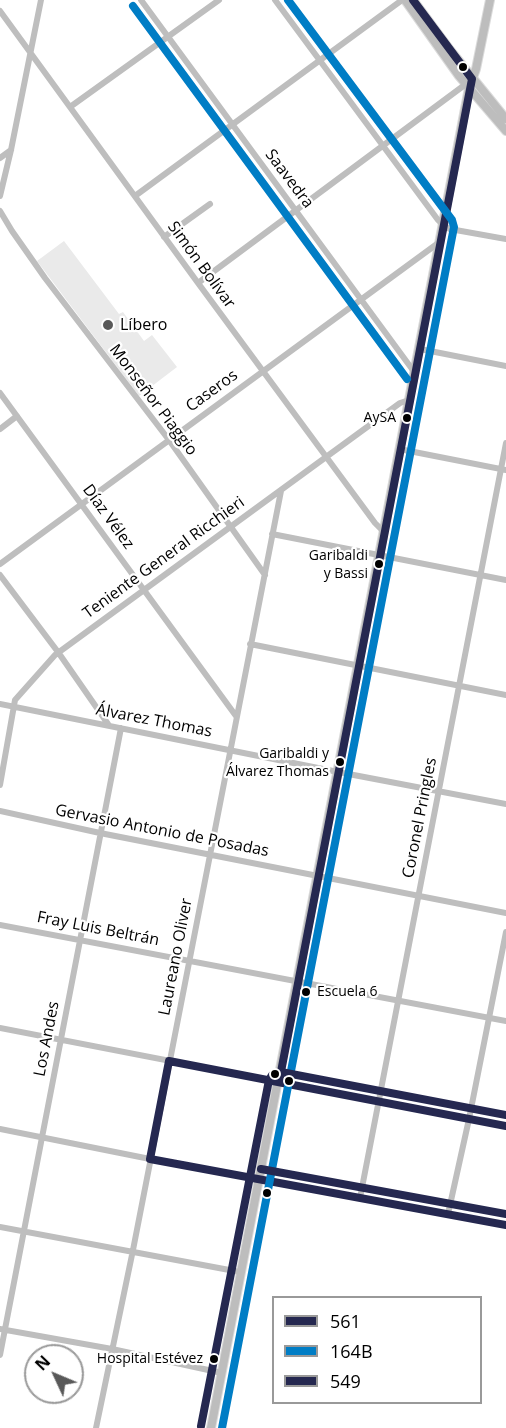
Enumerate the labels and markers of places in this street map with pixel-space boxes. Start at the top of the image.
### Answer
unlabelled marker [457,61,469,73]
place label: Líbero [120,315,167,335]
marker: Líbero [101,318,115,332]
place label: AySA [364,410,396,426]
marker: AySA [401,412,413,424]
place label: Garibaldi y Bassi [309,548,368,580]
marker: Garibaldi y Bassi [373,558,385,570]
place label: Garibaldi y Álvarez Thomas [226,746,329,778]
marker: Garibaldi y Álvarez Thomas [334,756,346,768]
place label: Escuela 6 [317,984,378,1000]
marker: Escuela 6 [300,986,312,998]
unlabelled marker [269,1068,281,1080]
unlabelled marker [283,1075,295,1087]
unlabelled marker [261,1187,273,1199]
place label: Hospital Estévez [97,1351,203,1367]
marker: Hospital Estévez [208,1353,220,1365]

